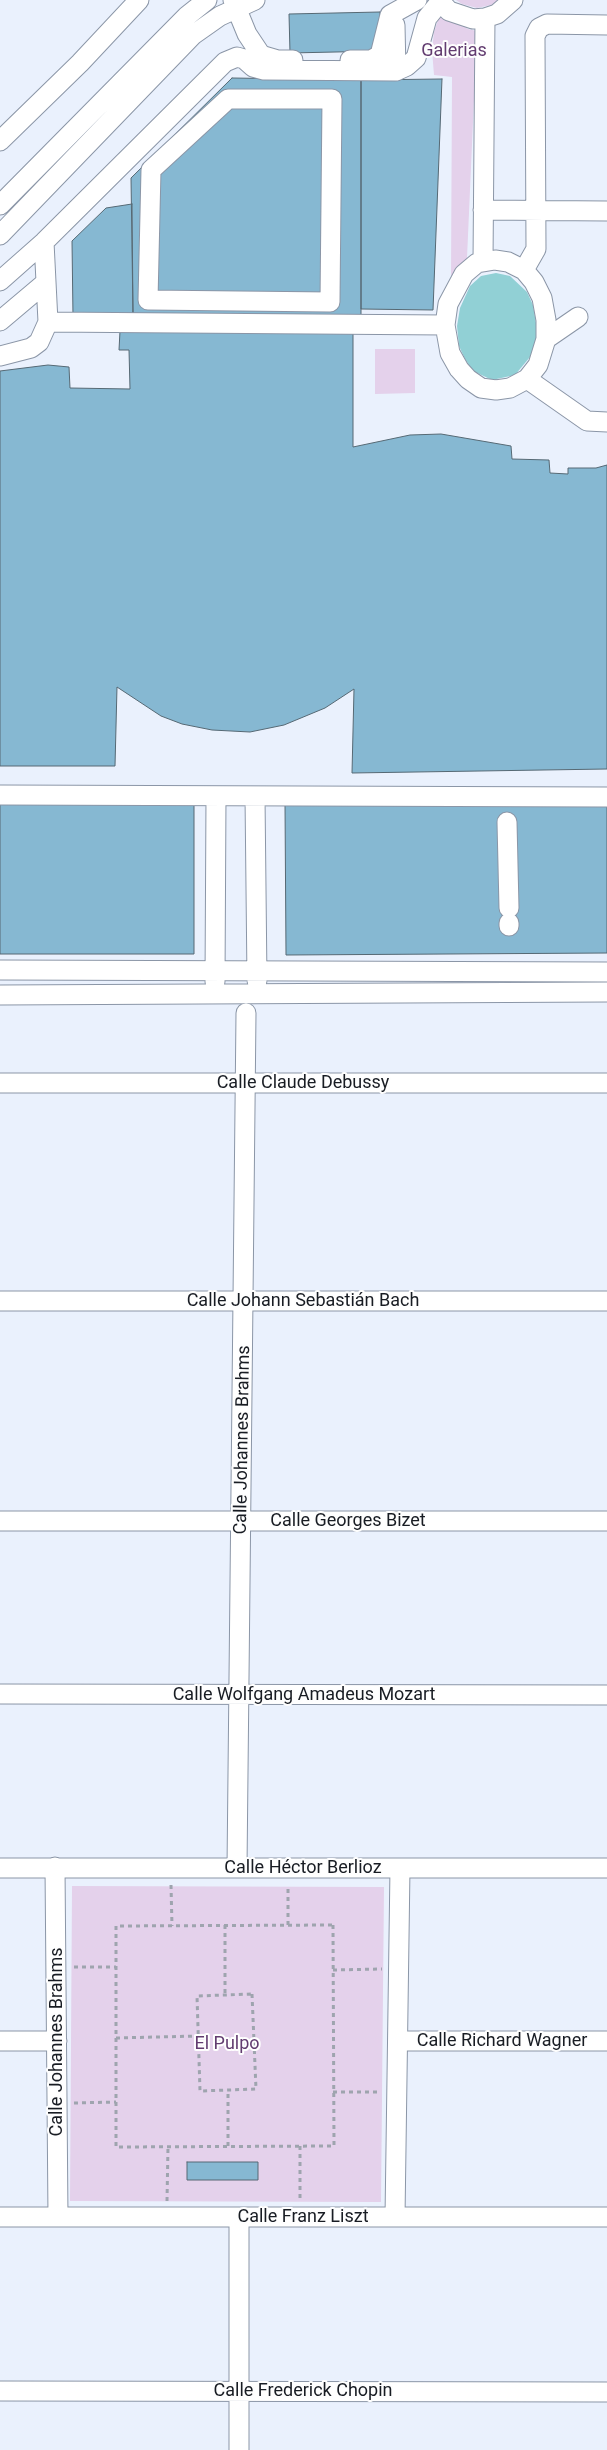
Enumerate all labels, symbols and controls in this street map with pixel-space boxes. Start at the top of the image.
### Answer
park label: Galerias [421,40,487,62]
street label: Calle Claude Debussy [217,1072,389,1094]
street label: Calle Johann Sebastián Bach [187,1290,419,1312]
street label: Calle Johannes Brahms [231,1345,255,1535]
street label: Calle Georges Bizet [270,1510,426,1532]
street label: Calle Wolfgang Amadeus Mozart [173,1684,435,1706]
street label: Calle Héctor Berlioz [224,1857,382,1879]
street label: Calle Johannes Brahms [46,1947,68,2137]
street label: Calle Richard Wagner [417,2030,587,2052]
park label: El Pulpo [194,2033,260,2055]
street label: Calle Franz Liszt [237,2206,369,2228]
street label: Calle Frederick Chopin [214,2380,392,2402]

